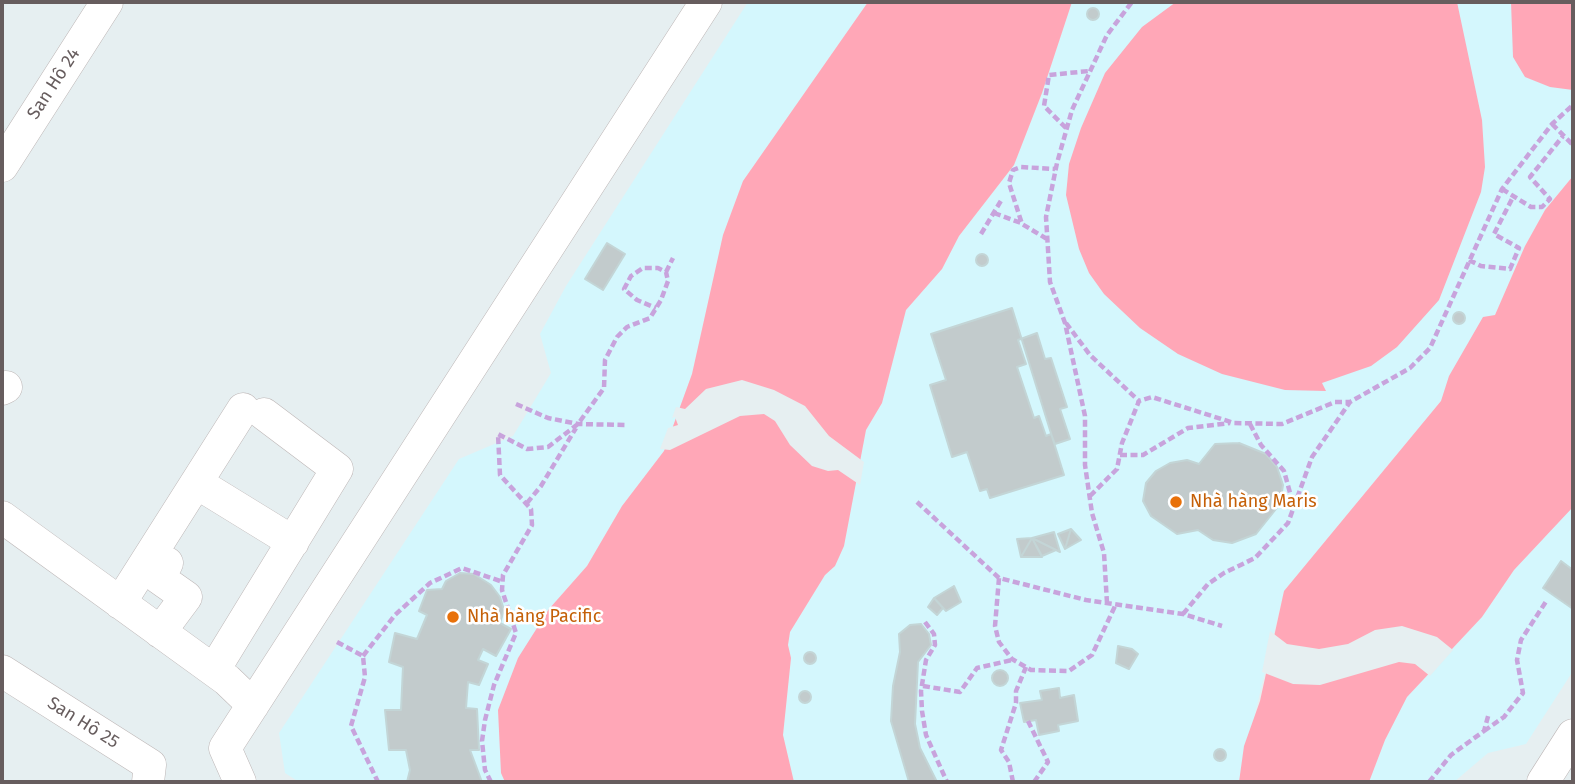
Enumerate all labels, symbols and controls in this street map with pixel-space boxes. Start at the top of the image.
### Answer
street label: San Hô 24 [23,44,85,124]
place label: Nhà hàng Maris [1190,491,1317,513]
marker: Nhà hàng Maris [1168,494,1184,510]
place label: Nhà hàng Pacific [467,606,601,628]
marker: Nhà hàng Pacific [445,609,461,625]
street label: San Hô 25 [43,693,123,753]

